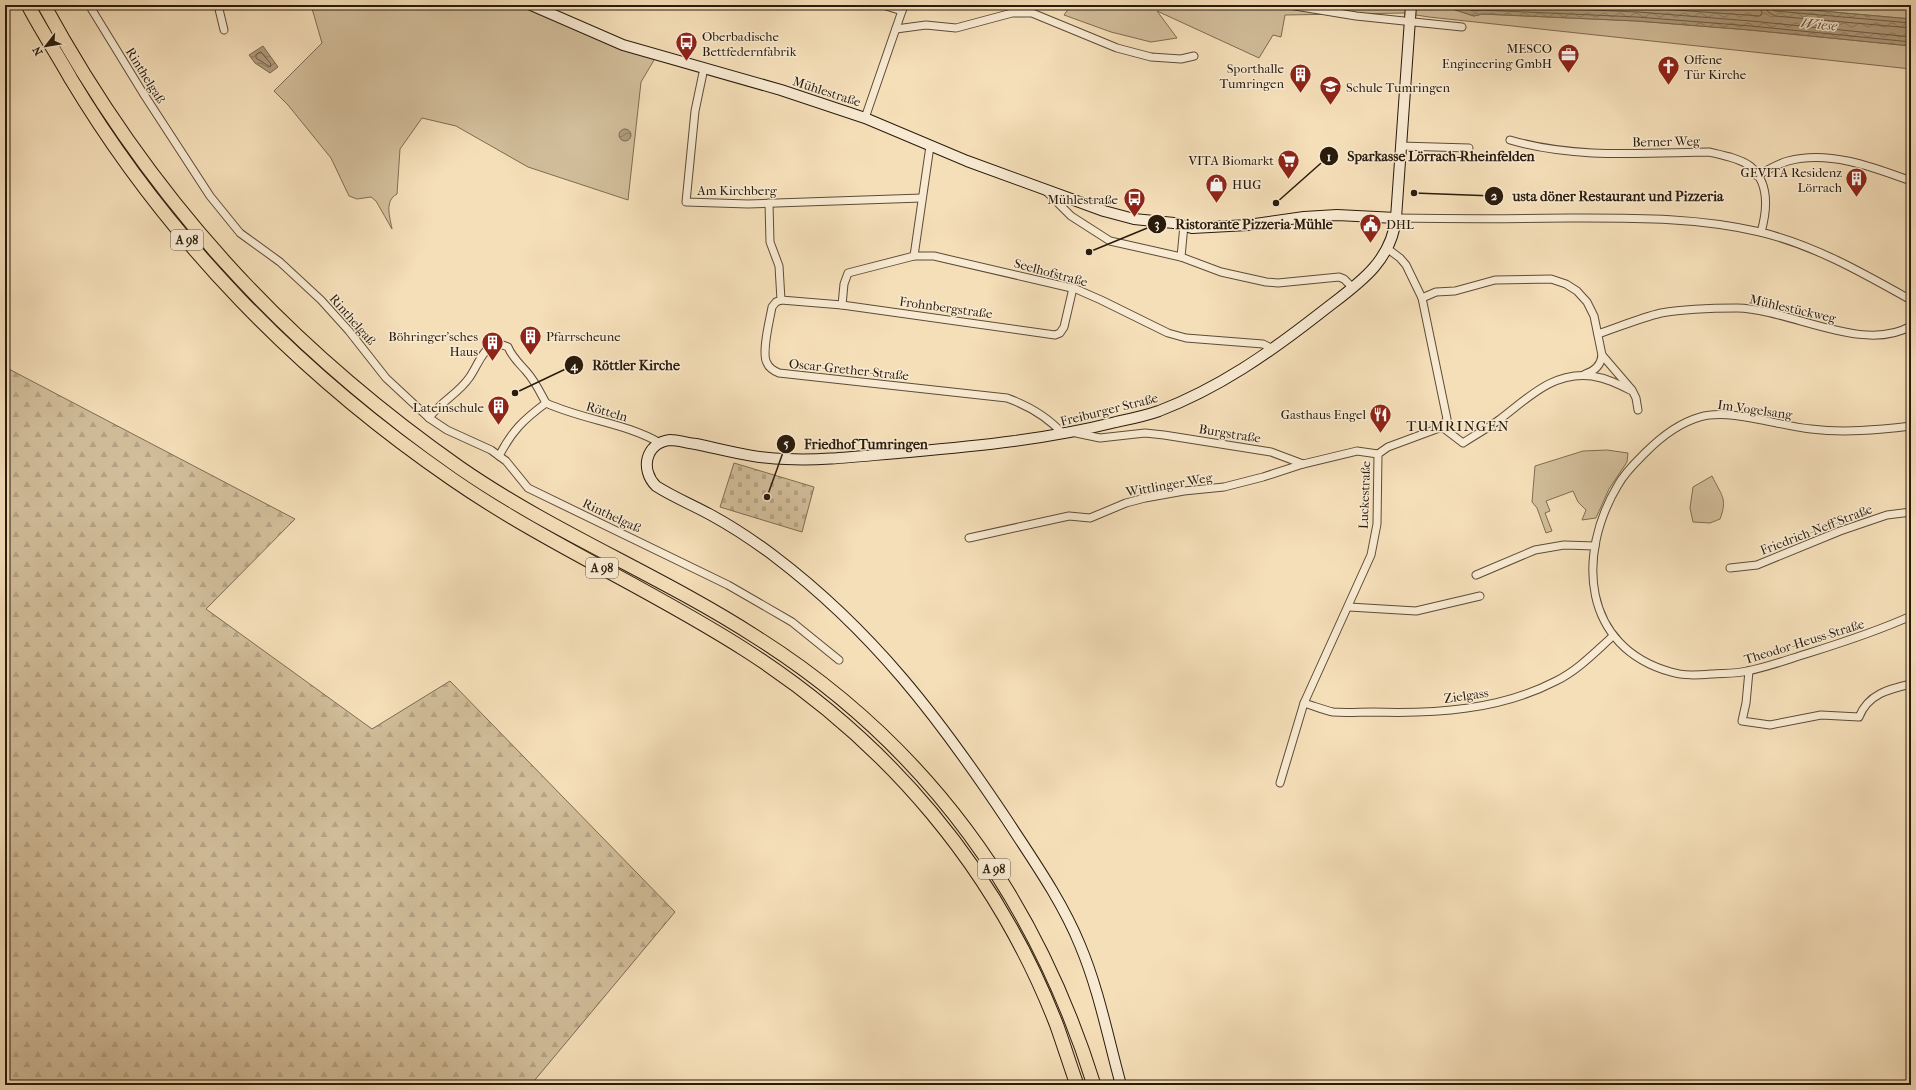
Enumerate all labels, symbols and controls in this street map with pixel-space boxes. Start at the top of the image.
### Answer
water label: Wiese [1800,14,1838,35]
north arrow [26,26,66,66]
place label: Oberbadische Bettfedernfabrik [702,29,797,59]
bus stop icon: Oberbadische Bettfedernfabrik [673,30,699,63]
place label: MESCO Engineering GmbH [1442,41,1552,71]
office icon: MESCO Engineering GmbH [1555,42,1581,75]
text: N [30,43,46,58]
street label: Rinthelgaß [123,45,169,106]
place label: Offene Tür Kirche [1684,52,1747,82]
church icon: Offene Tür Kirche [1655,53,1681,86]
place label: Sporthalle Tumringen [1220,61,1285,91]
building icon: Sporthalle Tumringen [1287,62,1313,95]
street label: Mühlestraße [791,73,863,110]
school or university icon: Schule Tumringen [1317,74,1343,107]
place label: Schule Tumringen [1346,80,1451,95]
street label: Berner Weg [1632,133,1701,150]
callout: Sparkasse Lörrach-Rheinfelden [1319,143,1543,169]
supermarket icon: VITA Biomarkt [1276,147,1302,180]
text: Sparkasse Lörrach-Rheinfelden [1347,148,1536,165]
text: 1 [1327,150,1331,164]
place label: VITA Biomarkt [1187,153,1274,168]
place label: GEVITA Residenz Lörrach [1741,165,1843,195]
building icon: GEVITA Residenz Lörrach [1844,166,1870,199]
shop icon: HUG [1203,171,1229,204]
place label: HUG [1232,177,1262,192]
street label: Am Kirchberg [696,183,778,198]
callout: usta döner Restaurant und Pizzeria [1484,183,1731,209]
bus stop icon: Mühlestraße [1121,186,1147,219]
text: usta döner Restaurant und Pizzeria [1511,188,1724,205]
text: 2 [1491,189,1498,203]
place label: Mühlestraße [1047,192,1119,207]
callout: Ristorante Pizzeria Mühle [1147,211,1341,237]
public building icon: DHL [1358,211,1384,244]
text: Ristorante Pizzeria Mühle [1175,216,1333,233]
text: 3 [1155,217,1160,232]
place label: DHL [1386,217,1414,232]
road number: A 98 [171,230,203,250]
street label: Seelhofstraße [1012,255,1090,290]
street label: Rinthelgaß [326,291,379,348]
street label: Mühlestückweg [1748,291,1839,326]
street label: Frohnbergstraße [898,294,994,322]
building icon: Pfarrscheune [518,323,544,356]
place label: Böhringer'sches Haus [388,329,478,359]
place label: Pfarrscheune [546,329,621,344]
building icon: Böhringer'sches Haus [480,330,506,363]
callout: Röttler Kirche [564,352,688,378]
street label: Oscar-Grether-Straße [788,356,910,383]
text: Röttler Kirche [592,357,680,374]
text: 4 [569,359,578,374]
street label: Freiburger Straße [1059,390,1160,429]
building icon: Lateinschule [486,394,512,427]
street label: Im Vogelsang [1717,397,1794,422]
street label: Rötteln [584,398,630,425]
place label: Lateinschule [413,400,485,415]
restaurant icon: Gasthaus Engel [1368,401,1394,434]
place label: Gasthaus Engel [1281,407,1366,422]
district label: TUMRINGEN [1406,417,1510,435]
street label: Burgstraße [1198,421,1263,446]
callout: Friedhof Tumringen [776,431,936,457]
text: Friedhof Tumringen [803,436,929,453]
text: 5 [783,437,789,451]
street label: Luckestraße [1356,460,1373,529]
street label: Wittlinger Weg [1124,469,1215,500]
street label: Rinthelgaß [580,495,643,535]
street label: Friedrich-Neff-Straße [1758,501,1875,558]
road number: A 98 [586,558,618,578]
street label: Theodor-Heuss-Straße [1742,616,1867,667]
street label: Zielgass [1443,685,1490,706]
road number: A 98 [978,859,1010,879]

